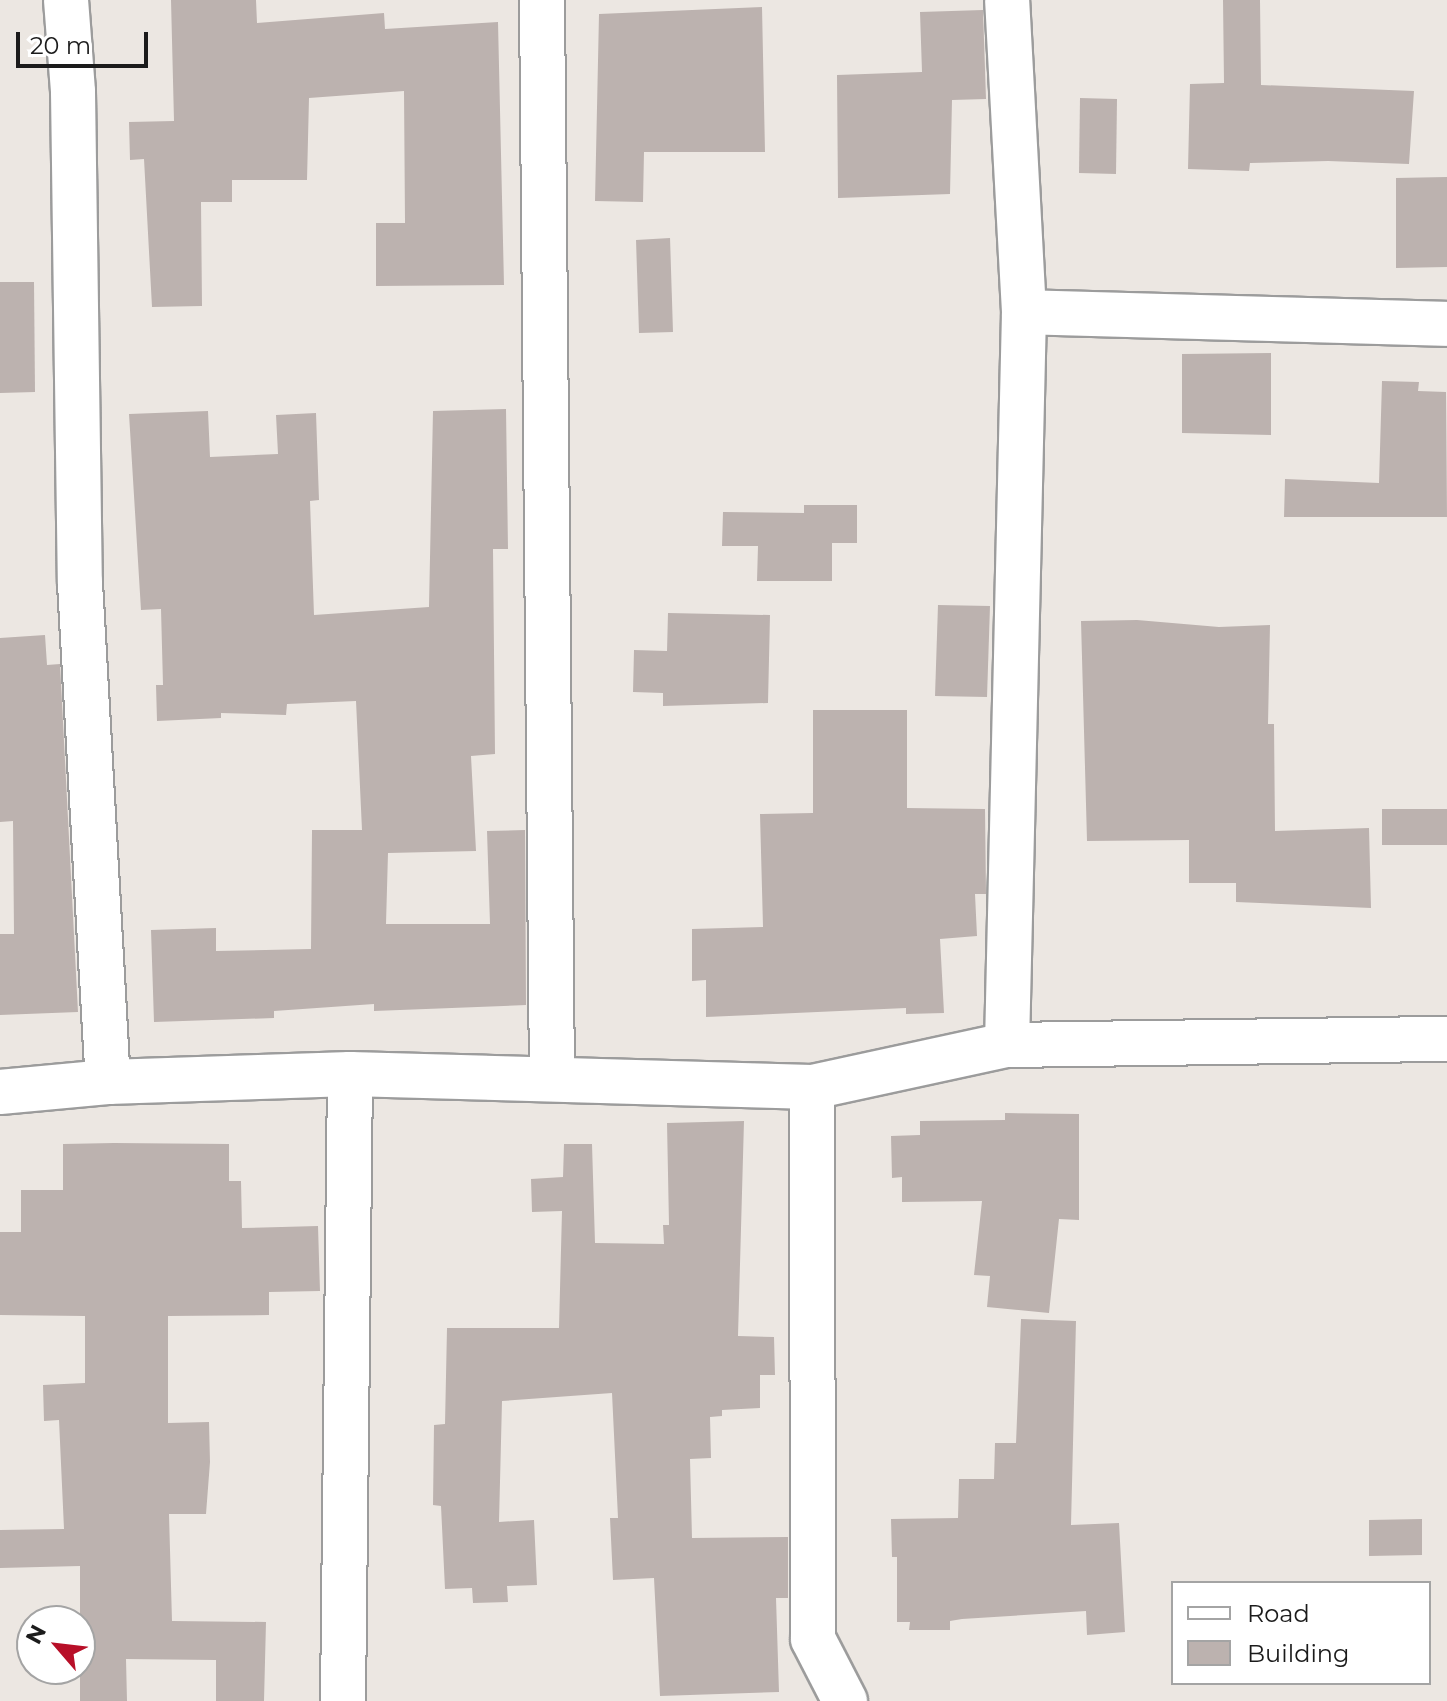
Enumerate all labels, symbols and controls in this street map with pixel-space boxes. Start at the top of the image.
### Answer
scale bar [20,16,152,66]
text: 20 m [30,31,91,60]
legend [1171,1581,1431,1685]
text: Road [1247,1599,1310,1628]
north arrow [16,1605,96,1685]
text: N [20,1620,52,1649]
text: Building [1247,1639,1350,1668]

